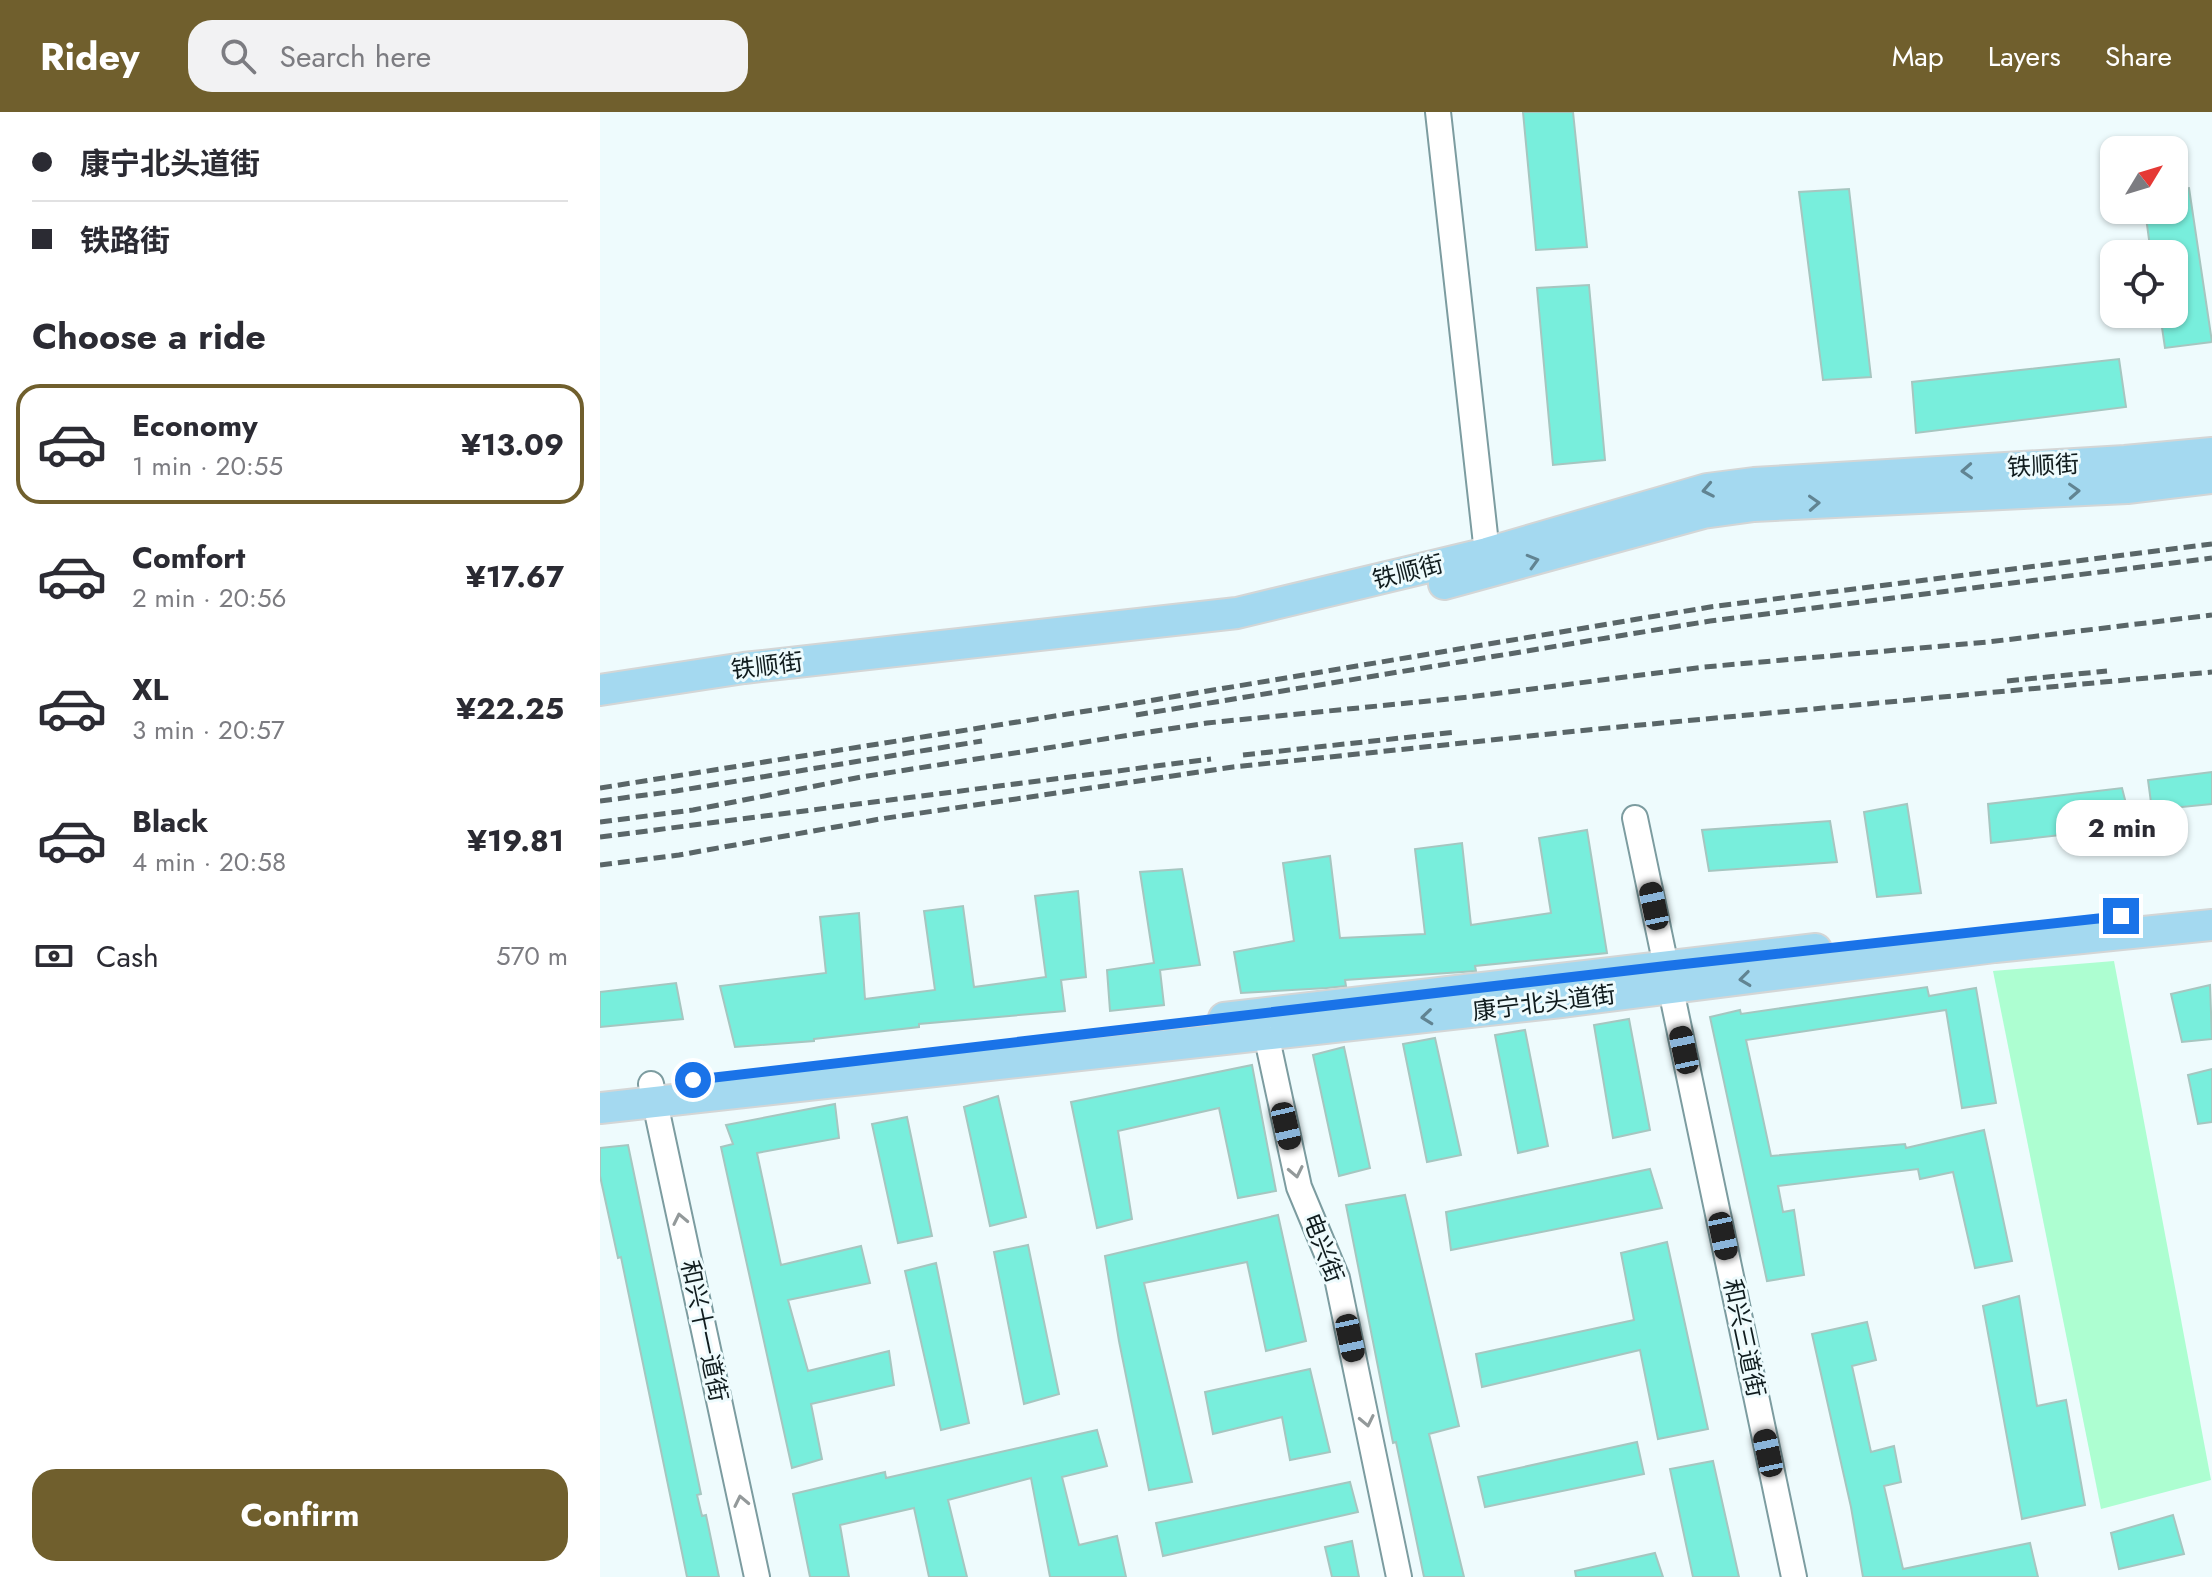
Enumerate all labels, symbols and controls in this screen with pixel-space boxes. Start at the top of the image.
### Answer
search box [188,20,748,92]
text: Ridey [40,29,140,84]
icon: search [216,34,260,78]
text: Search here [280,35,431,78]
text: Map [1892,36,1944,77]
text: Layers [1988,36,2061,77]
text: Share [2105,36,2172,77]
north arrow [2100,136,2188,224]
map controls [2100,136,2188,328]
text: 康宁北头道街 [80,142,260,185]
text: 铁路街 [80,219,170,262]
button: locate [2100,240,2188,328]
text: Choose a ride [32,310,266,362]
text: Economy [132,404,258,447]
icon: car [36,408,108,480]
text: ¥13.09 [461,423,564,466]
street label: 铁顺街 [2006,446,2080,485]
text: 1 min · 20:55 [132,447,283,485]
one-way arrow [1960,462,1973,479]
one-way arrow [1701,481,1715,498]
one-way arrow [2068,482,2081,499]
one-way arrow [1808,494,1821,511]
text: Comfort [132,536,245,579]
icon: car [36,540,108,612]
street label: 铁顺街 [1369,546,1447,597]
one-way arrow [1526,554,1540,570]
text: ¥17.67 [466,555,564,598]
text: 2 min · 20:56 [132,579,287,617]
street label: 铁顺街 [729,644,805,687]
text: XL [132,668,168,711]
icon: car [36,672,108,744]
text: ¥22.25 [456,687,564,730]
text: 3 min · 20:57 [132,711,285,749]
text: Black [132,800,208,843]
callout: 2 min [2055,800,2187,856]
icon: car [36,804,108,876]
text: 2 min [2088,809,2156,847]
text: ¥19.81 [467,819,564,862]
text: 4 min · 20:58 [132,843,286,881]
car [1637,880,1671,932]
route end [2103,898,2139,934]
icon: cash [32,934,76,978]
text: Cash [96,935,159,978]
text: 570 m [496,937,568,975]
one-way arrow [1738,970,1751,987]
street label: 康宁北头道街 [1470,976,1618,1029]
one-way arrow [1420,1009,1433,1026]
car [1667,1024,1701,1076]
route start [675,1062,711,1098]
car [1269,1100,1303,1152]
one-way arrow [1287,1165,1304,1179]
street label: 电兴街 [1294,1208,1353,1288]
car [1706,1210,1740,1262]
one-way arrow [672,1213,689,1227]
street label: 和兴十一道街 [672,1257,737,1405]
street label: 和兴三道街 [1715,1276,1774,1400]
car [1333,1312,1367,1364]
one-way arrow [1358,1414,1375,1428]
car [1751,1427,1785,1479]
button: Confirm [32,1469,568,1561]
one-way arrow [733,1494,750,1508]

